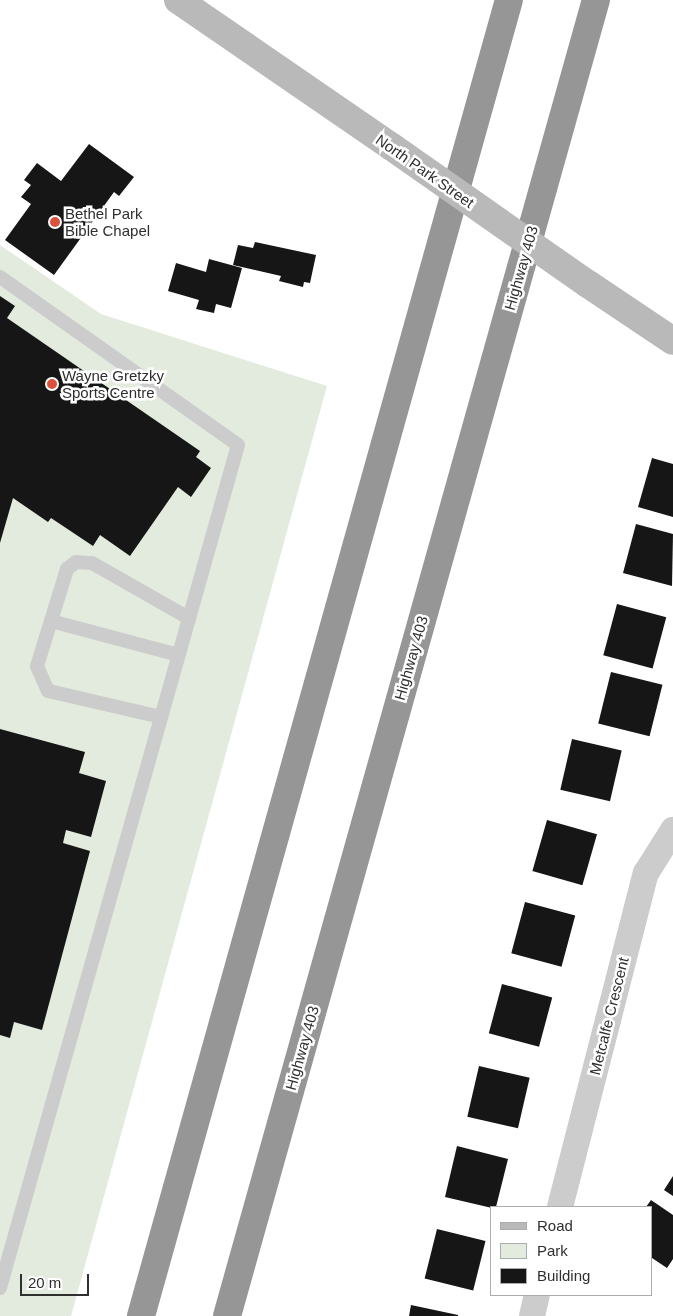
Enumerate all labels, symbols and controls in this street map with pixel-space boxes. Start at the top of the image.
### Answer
street label: North Park Street [372,130,478,212]
place label: Bethel Park Bible Chapel [65,204,150,239]
marker: Bethel Park Bible Chapel [49,216,61,228]
street label: Highway 403 [500,224,542,312]
place label: Wayne Gretzky Sports Centre [62,366,164,401]
marker: Wayne Gretzky Sports Centre [46,378,58,390]
street label: Highway 403 [390,614,432,702]
street label: Metcalfe Crescent [586,955,632,1077]
street label: Highway 403 [281,1004,323,1092]
legend [490,1206,653,1296]
text: Road [537,1217,573,1234]
text: Park [537,1242,568,1259]
scale bar [22,1264,91,1296]
text: Building [537,1267,590,1284]
text: 20 m [28,1274,61,1291]

